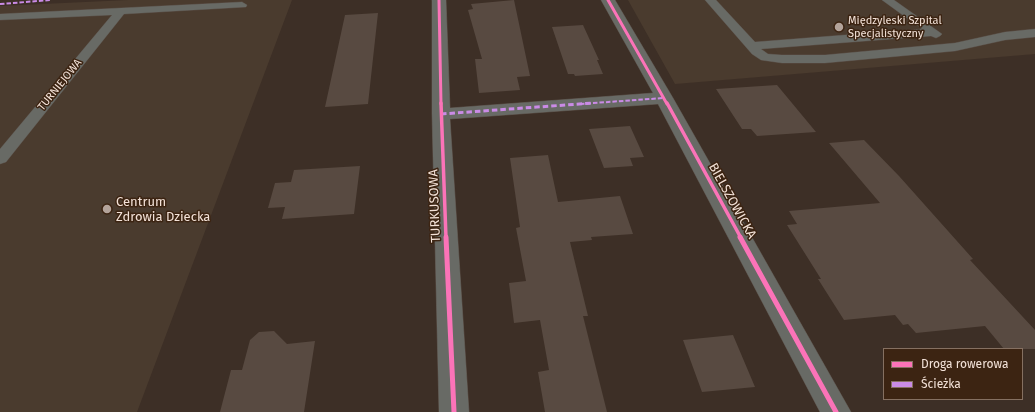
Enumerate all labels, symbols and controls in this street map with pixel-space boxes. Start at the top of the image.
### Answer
place label: Międzyleski Szpital Specjalistyczny [848,14,942,40]
marker: Międzyleski Szpital Specjalistyczny [833,21,845,33]
street label: TURNIEJOWA [35,57,85,113]
street label: BIELSZOWICKA [705,160,759,242]
street label: TURKUSOWA [426,169,444,243]
place label: Centrum Zdrowia Dziecka [116,194,210,225]
marker: Centrum Zdrowia Dziecka [101,203,113,215]
legend [883,348,1023,400]
text: Droga rowerowa [921,357,1008,371]
text: Ścieżka [921,377,961,391]

